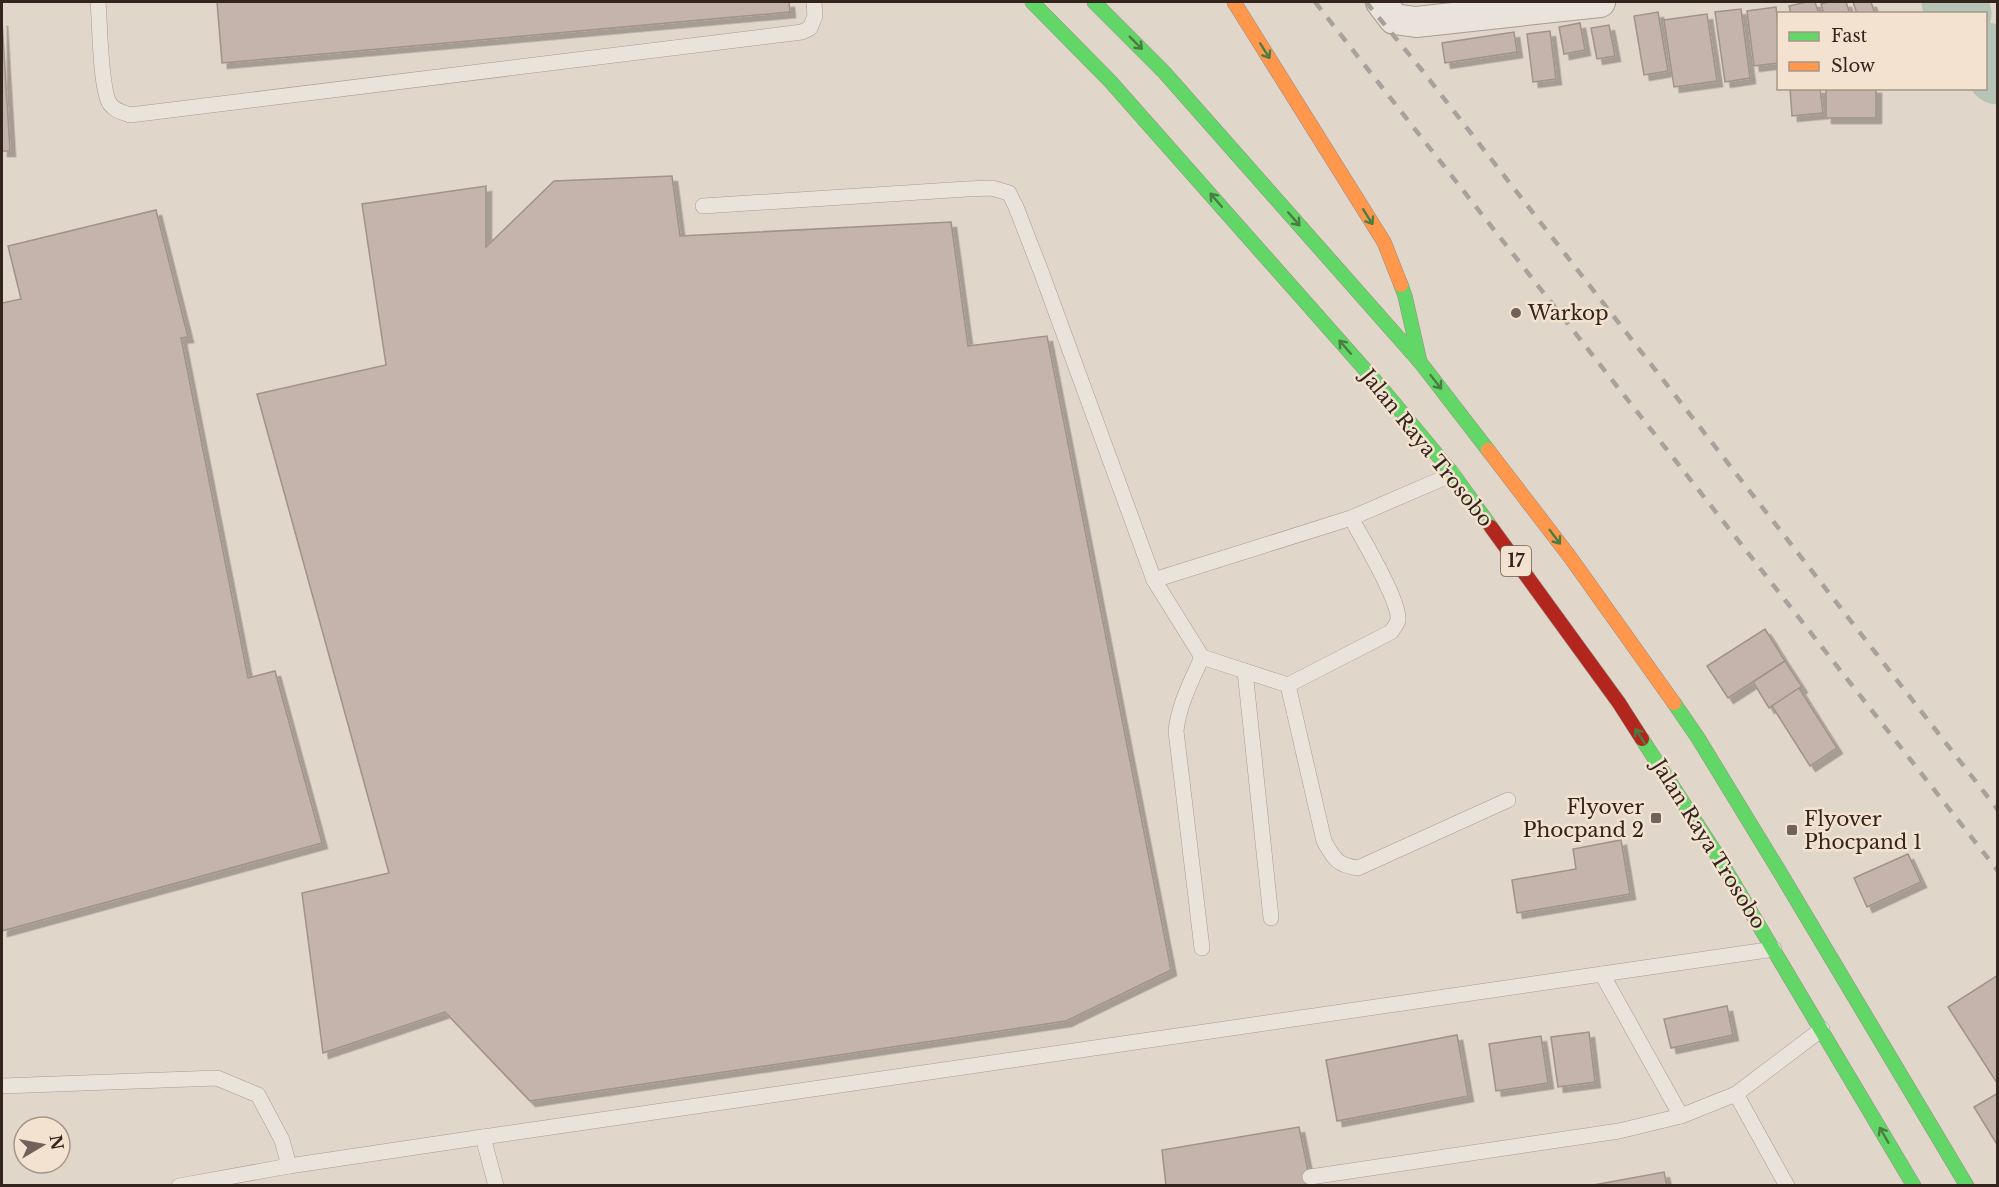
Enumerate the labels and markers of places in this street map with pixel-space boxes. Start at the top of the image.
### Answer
place label: Warkop [1527,301,1609,325]
marker: Warkop [1509,306,1523,320]
place label: Flyover Phocpand 2 [1523,795,1644,842]
place label: Flyover Phocpand 1 [1804,807,1922,854]
marker: Flyover Phocpand 2 [1649,811,1663,825]
marker: Flyover Phocpand 1 [1785,823,1799,837]

